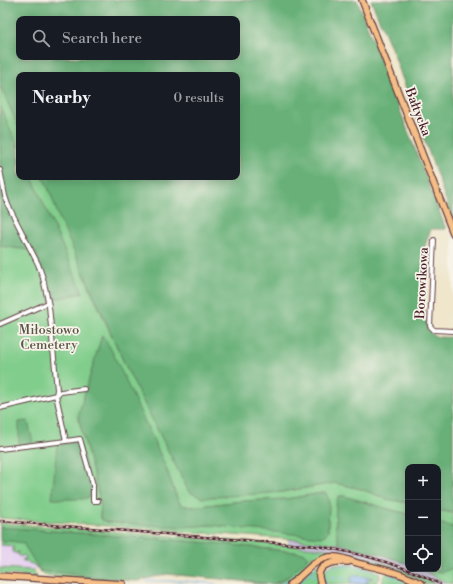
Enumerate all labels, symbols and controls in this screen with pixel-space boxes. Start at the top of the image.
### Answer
search box [16,16,240,60]
icon: search [30,27,52,49]
text: Search here [62,29,142,48]
street label: Bałtycka [401,85,435,139]
text: Nearby [32,87,91,109]
text: 0 results [173,90,224,106]
street label: Borowikowa [412,246,432,320]
park label: Miłostowo Cemetery [19,322,79,353]
map controls [405,464,441,572]
button: + [405,464,441,500]
button: − [405,500,441,536]
button: locate [405,536,441,572]

